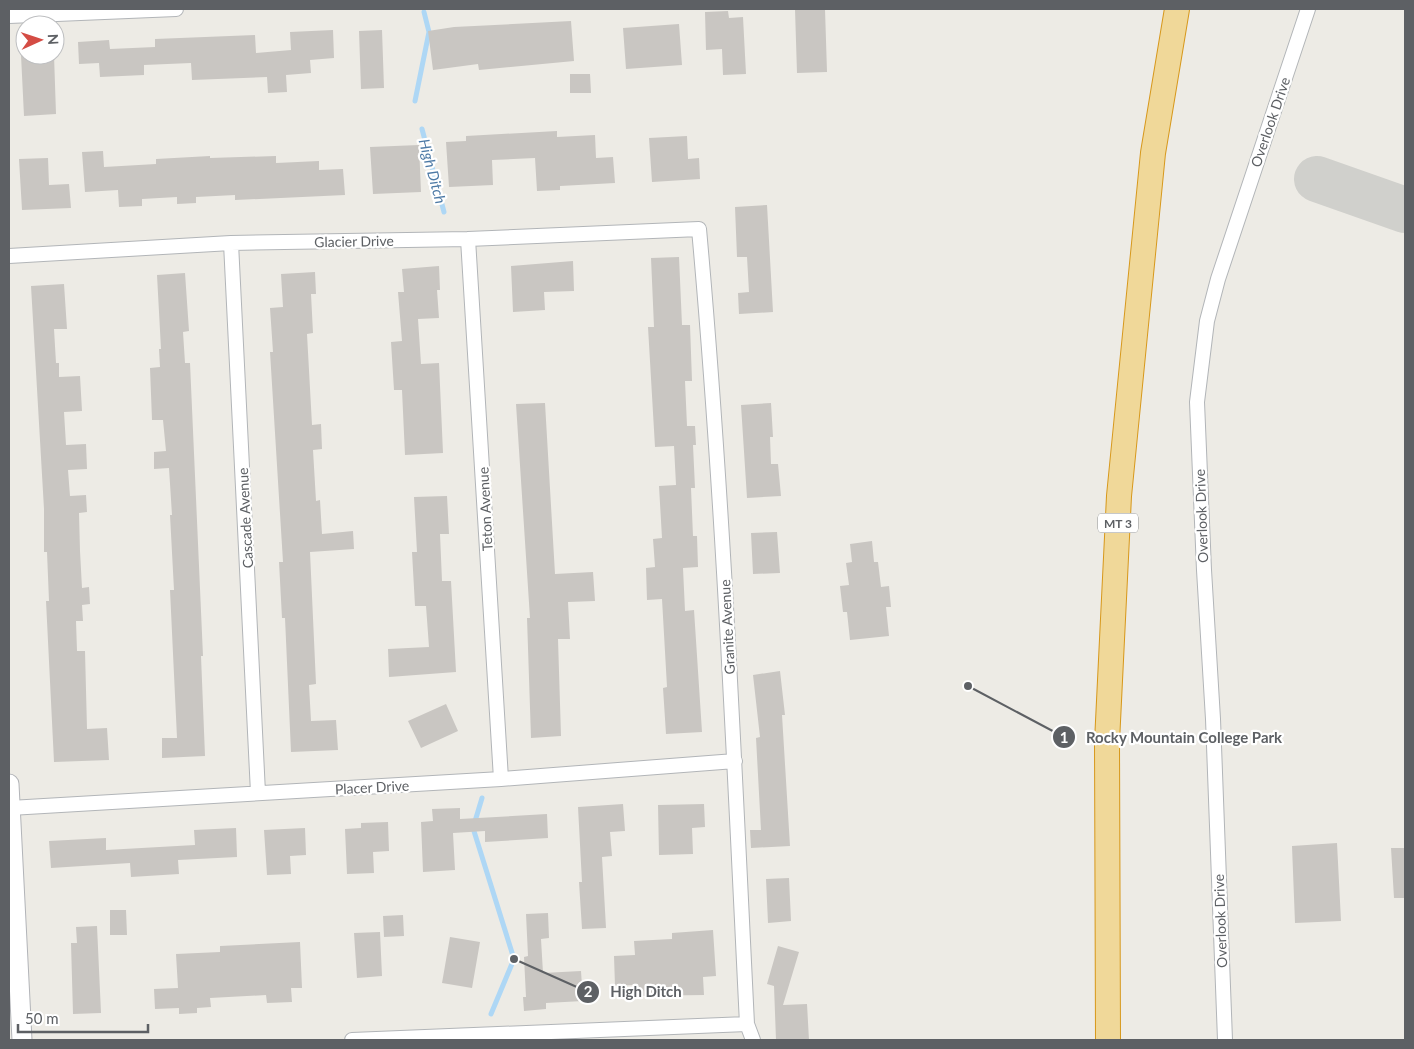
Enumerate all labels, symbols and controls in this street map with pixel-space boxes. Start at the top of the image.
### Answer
north arrow [15,15,65,65]
text: N [45,33,62,45]
street label: Overlook Drive [1247,75,1293,169]
water label: High Ditch [416,137,450,206]
street label: Glacier Drive [314,232,394,250]
street label: Cascade Avenue [234,467,256,569]
street label: Teton Avenue [474,467,496,551]
street label: Overlook Drive [1191,469,1211,563]
road number: MT 3 [1098,514,1138,532]
street label: Granite Avenue [716,579,738,675]
callout: Rocky Mountain College Park [1051,722,1293,752]
text: 1 [1060,728,1068,746]
text: Rocky Mountain College Park [1086,728,1283,746]
street label: Placer Drive [334,777,410,797]
street label: Overlook Drive [1210,874,1230,968]
callout: High Ditch [576,977,692,1007]
text: 2 [584,982,593,1000]
text: High Ditch [610,982,682,1000]
scale bar [18,1002,148,1034]
text: 50 m [25,1009,59,1027]

